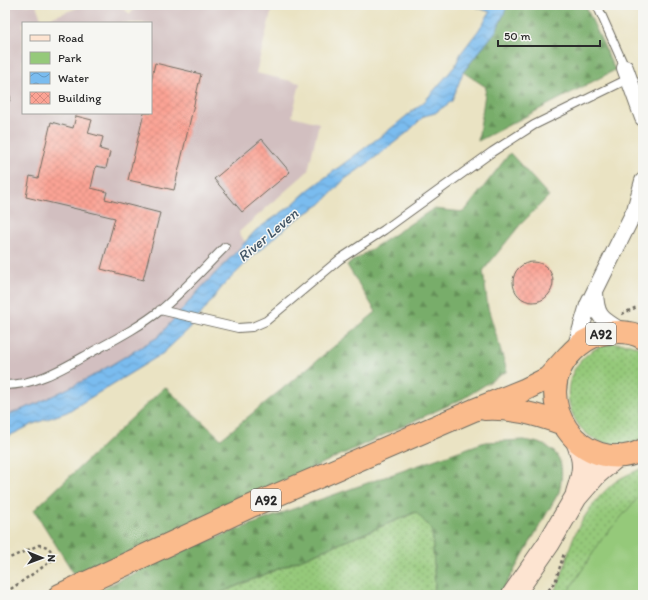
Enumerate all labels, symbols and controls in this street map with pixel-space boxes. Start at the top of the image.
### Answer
legend [22,22,152,114]
scale bar [498,22,600,48]
text: 50 m [504,29,530,43]
text: Road [58,31,84,45]
text: Park [58,51,82,65]
text: Water [58,71,89,85]
text: Building [58,91,102,105]
water label: River Leven [234,204,302,265]
road number: A92 [586,323,616,345]
road number: A92 [251,489,281,511]
north arrow [22,538,62,578]
text: N [45,554,58,562]

